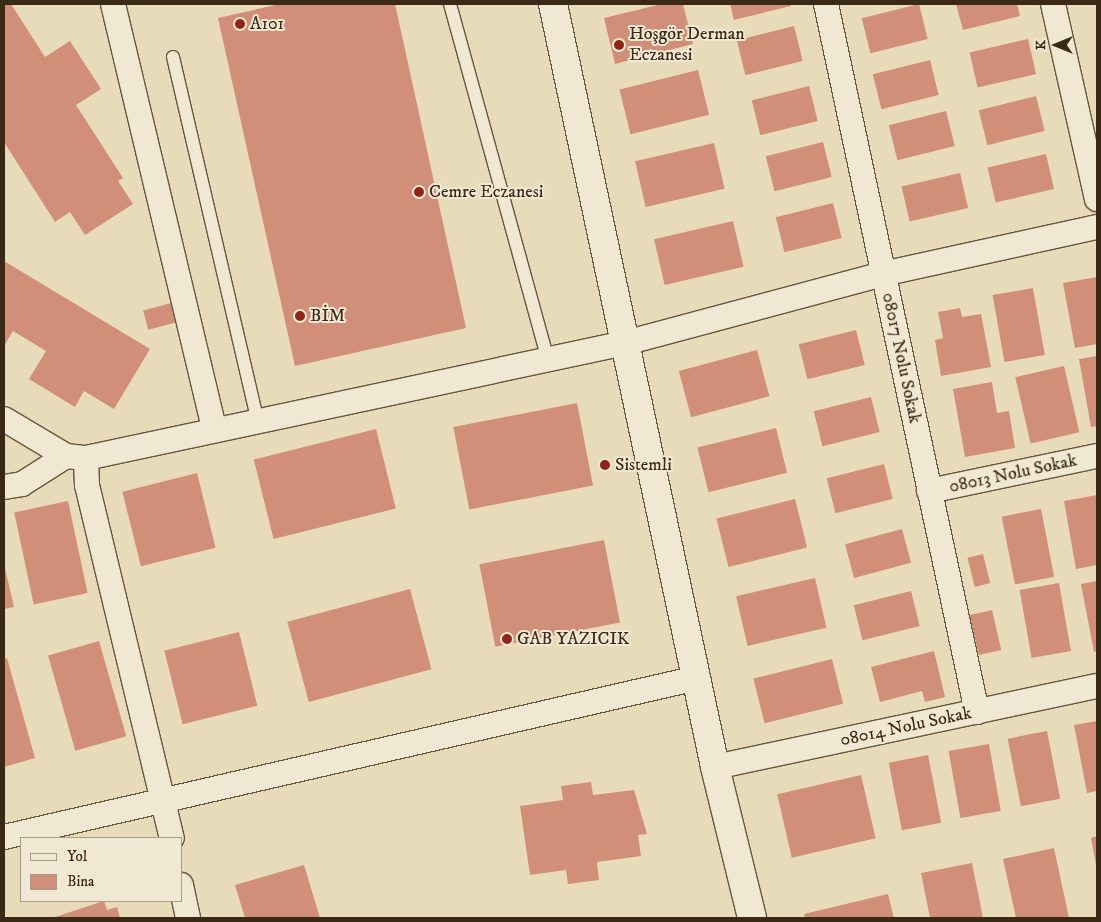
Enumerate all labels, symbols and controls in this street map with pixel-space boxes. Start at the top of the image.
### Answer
place label: A101 [250,13,284,35]
marker: A101 [234,18,246,30]
north arrow [1031,20,1081,70]
place label: Hoşgör Derman Eczanesi [629,24,745,66]
marker: Hoşgör Derman Eczanesi [613,39,625,51]
text: K [1032,40,1050,50]
place label: Cemre Eczanesi [429,181,543,203]
marker: Cemre Eczanesi [413,186,425,198]
street label: 08017 Nolu Sokak [877,291,925,425]
place label: BİM [310,305,345,327]
marker: BİM [294,310,306,322]
street label: 08013 Nolu Sokak [947,450,1079,498]
place label: Sistemli [615,454,672,476]
marker: Sistemli [599,459,611,471]
place label: GAB YAZICIK [517,628,629,650]
marker: GAB YAZICIK [501,633,513,645]
street label: 08014 Nolu Sokak [838,703,974,751]
legend [20,837,182,902]
text: Yol [67,847,87,866]
text: Bina [67,872,95,891]

